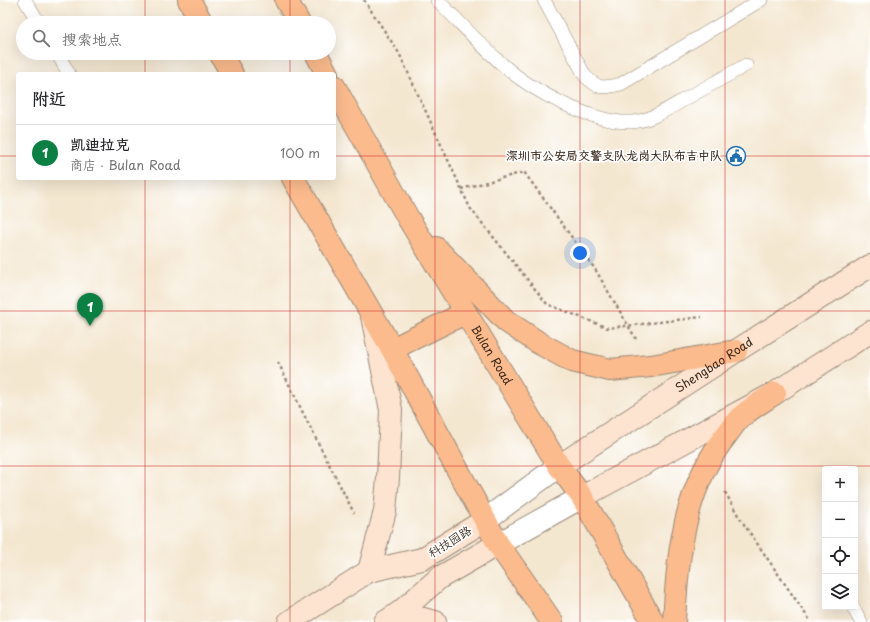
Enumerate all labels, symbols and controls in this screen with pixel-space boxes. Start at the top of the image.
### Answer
search box [16,16,336,60]
icon: search [30,27,52,49]
text: 搜索地点 [62,27,122,50]
text: 附近 [32,85,66,111]
text: 凯迪拉克 [70,132,130,155]
text: 1 [42,143,48,162]
text: 100 m [280,143,320,162]
public building icon: 深圳市公安局交警支队龙岗大队布吉中队 [725,145,747,167]
place label: 深圳市公安局交警支队龙岗大队布吉中队 [506,146,722,164]
text: 商店 · Bulan Road [70,155,181,174]
your location [570,243,590,263]
pin: 1 [77,293,103,326]
street label: Bulan Road [467,321,517,388]
street label: Shengbao Road [671,333,756,396]
map controls [822,466,858,610]
button: + [822,466,858,502]
button: − [822,502,858,538]
street label: 科技园路 [424,521,475,562]
button: locate [822,538,858,574]
button: layers [822,574,858,610]

